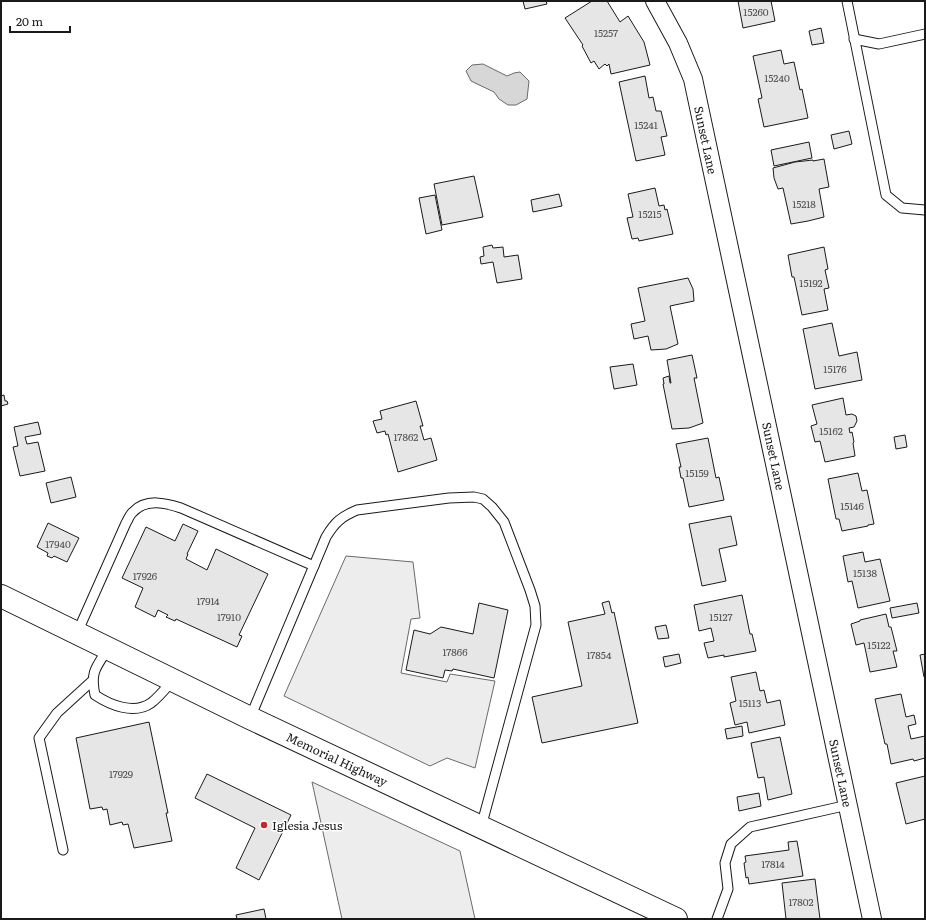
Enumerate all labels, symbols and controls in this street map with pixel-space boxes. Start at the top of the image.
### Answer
house number: 15260 [743,4,769,19]
scale bar [10,8,70,34]
text: 20 m [16,12,43,30]
house number: 15257 [594,25,618,40]
house number: 15240 [764,70,790,85]
street label: Sunset Lane [690,104,722,176]
house number: 15241 [634,117,658,132]
house number: 15218 [792,196,816,211]
house number: 15215 [638,206,662,221]
house number: 15192 [799,275,823,290]
house number: 15176 [823,361,847,376]
street label: Sunset Lane [758,420,790,492]
house number: 15162 [819,423,843,438]
house number: 17862 [394,429,418,444]
house number: 15159 [685,465,709,480]
house number: 15146 [840,498,864,513]
house number: 17940 [45,536,71,551]
house number: 15138 [853,565,878,580]
house number: 17926 [133,568,158,583]
house number: 17914 [196,593,220,608]
house number: 17910 [217,609,241,624]
house number: 15127 [709,609,733,624]
house number: 15122 [867,637,891,652]
house number: 17866 [442,644,468,659]
house number: 17854 [587,647,612,662]
house number: 15113 [739,695,761,710]
street label: Memorial Highway [283,728,391,790]
street label: Sunset Lane [825,737,857,809]
house number: 17929 [109,766,133,781]
place label: Iglesia Jesus [272,816,343,834]
marker: Iglesia Jesus [259,820,269,830]
house number: 17814 [761,856,785,871]
house number: 17802 [788,894,814,909]

